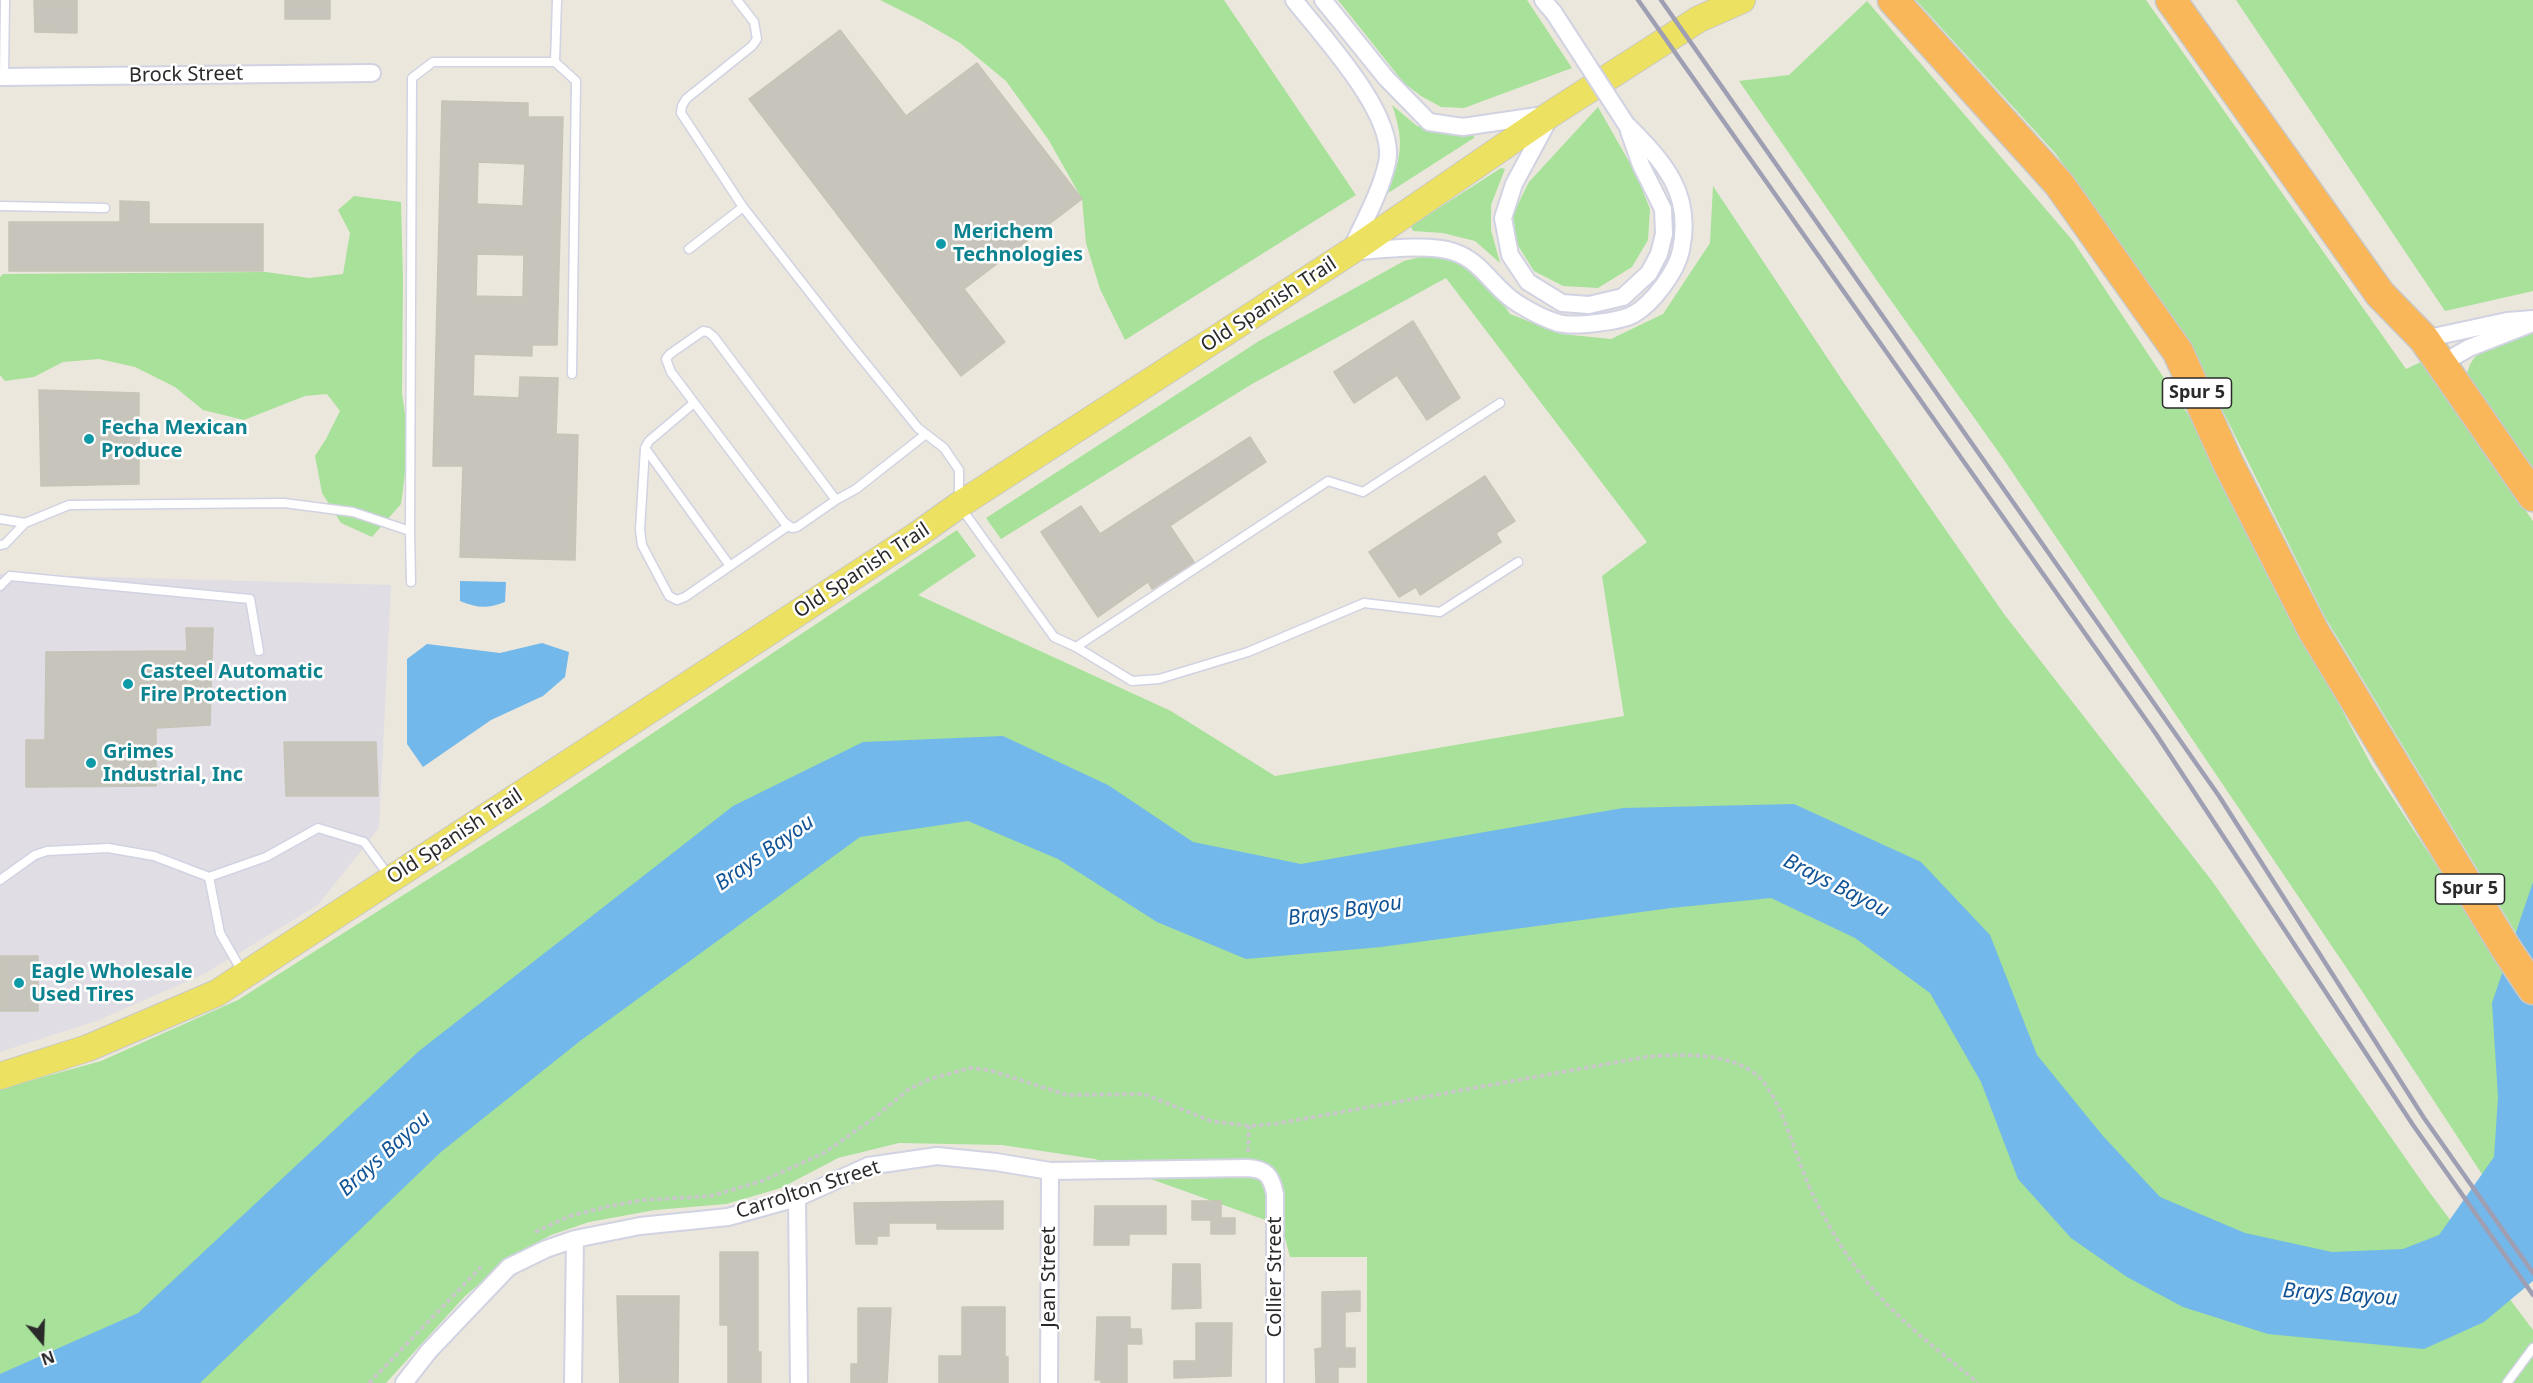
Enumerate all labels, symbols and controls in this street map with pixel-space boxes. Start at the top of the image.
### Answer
street label: Brock Street [129,62,243,88]
place label: Merichem Technologies [953,220,1083,267]
marker: Merichem Technologies [934,237,948,251]
street label: Old Spanish Trail [1197,252,1341,358]
road number: Spur 5 [2162,378,2232,408]
place label: Fecha Mexican Produce [101,416,248,463]
marker: Fecha Mexican Produce [82,432,96,446]
street label: Old Spanish Trail [790,518,934,624]
place label: Casteel Automatic Fire Protection [140,660,323,707]
marker: Casteel Automatic Fire Protection [121,677,135,691]
place label: Grimes Industrial, Inc [103,740,243,787]
marker: Grimes Industrial, Inc [84,756,98,770]
street label: Old Spanish Trail [383,784,527,890]
water label: Brays Bayou [711,810,819,896]
water label: Brays Bayou [1779,849,1893,923]
road number: Spur 5 [2436,874,2504,904]
water label: Brays Bayou [1286,891,1404,931]
place label: Eagle Wholesale Used Tires [31,960,193,1007]
marker: Eagle Wholesale Used Tires [12,976,26,990]
water label: Brays Bayou [334,1106,436,1202]
street label: Carrolton Street [733,1155,883,1225]
street label: Collier Street [1263,1217,1287,1337]
street label: Jean Street [1037,1226,1061,1328]
water label: Brays Bayou [2282,1278,2398,1312]
north arrow [12,1311,72,1371]
text: N [38,1345,58,1371]

